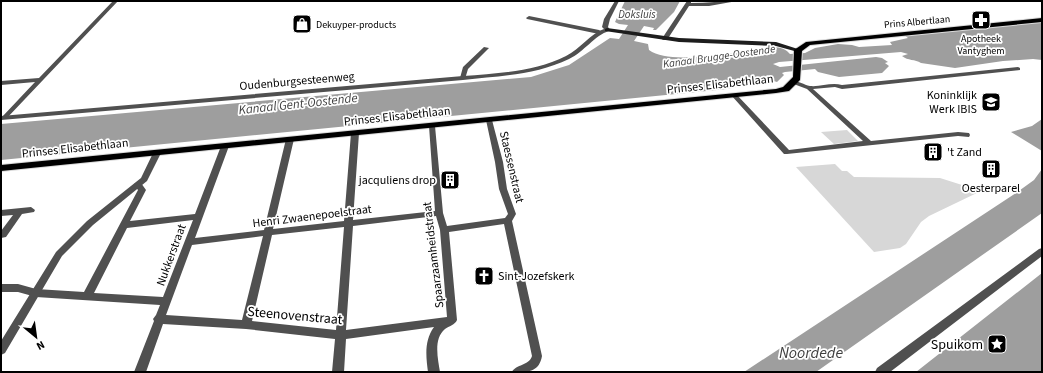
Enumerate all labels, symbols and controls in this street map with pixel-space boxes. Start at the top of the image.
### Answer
water label: Doksluis [618,7,656,22]
pharmacy icon: Apotheek Vantyghem [970,9,992,31]
street label: Prins Albertlaan [883,12,951,32]
shop icon: Dekuyper-products [291,13,313,35]
place label: Dekuyper-products [316,18,396,32]
place label: Apotheek Vantyghem [957,32,1005,58]
water label: Kanaal Brugge-Oostende [662,41,776,72]
street label: Oudenburgsesteenweg [239,68,355,95]
street label: Prinses Elisabethlaan [666,70,774,99]
place label: Koninklijk Werk IBIS [927,87,977,118]
water label: Kanaal Gent-Oostende [238,89,359,119]
school or university icon: Koninklijk Werk IBIS [980,91,1002,113]
street label: Prinses Elisabethlaan [343,102,451,131]
street label: Staessenstraat [495,130,528,205]
street label: Prinses Elisabethlaan [21,134,129,163]
building icon: 't Zand [922,141,944,163]
place label: 't Zand [947,144,982,161]
building icon: Oesterparel [980,158,1002,180]
building icon: jacquliens drop [439,169,461,191]
place label: jacquliens drop [358,172,436,189]
place label: Oesterparel [962,180,1020,197]
street label: Henri Zwaenepoelstraat [251,201,373,232]
street label: Spaarzaamheidstraat [419,201,448,309]
street label: Nukkerstraat [152,222,191,289]
church icon: Sint-Jozefskerk [473,265,495,287]
place label: Sint-Jozefskerk [498,268,575,285]
street label: Steenovenstraat [247,302,344,330]
north arrow [16,317,56,357]
place icon: Spuikom [986,333,1008,355]
place label: Spuikom [931,335,983,355]
text: N [34,337,47,354]
water label: Noordede [779,342,843,364]

